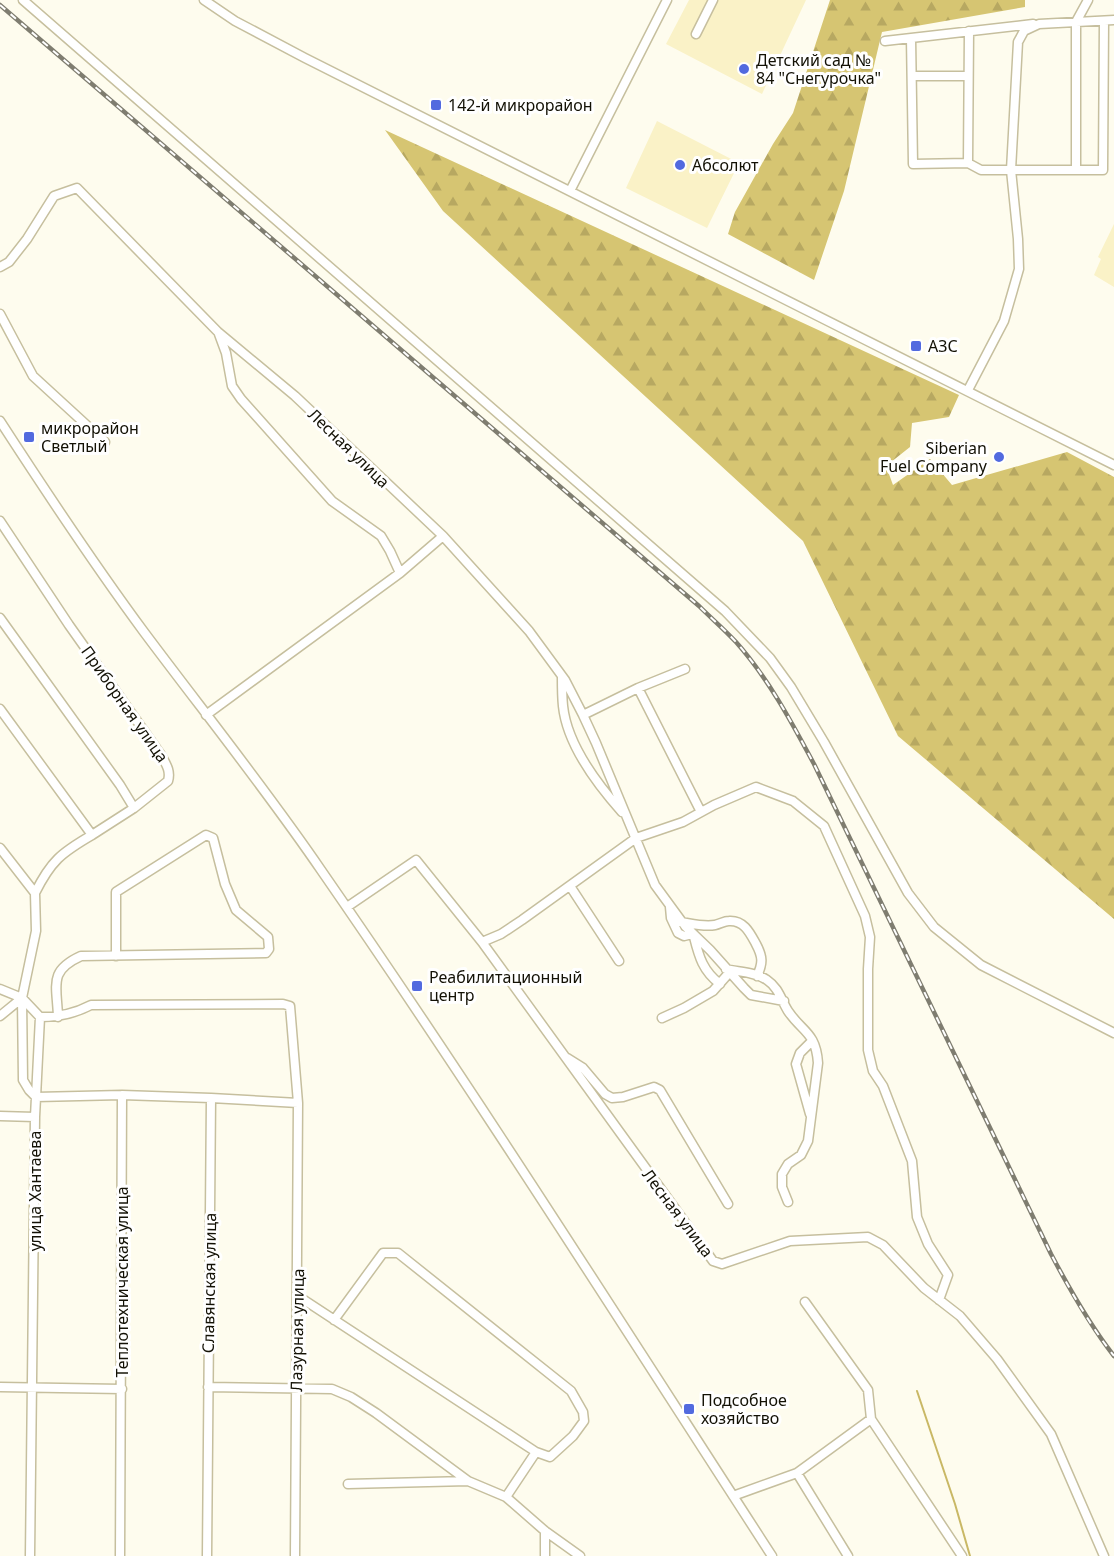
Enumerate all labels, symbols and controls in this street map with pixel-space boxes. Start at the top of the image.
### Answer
place label: Детский сад № 84 "Снегурочка" [756,49,881,89]
marker: Детский сад № 84 "Снегурочка" [737,62,751,76]
place label: 142-й микрорайон [448,94,593,116]
marker: 142-й микрорайон [429,98,443,112]
place label: Абсолют [692,154,759,176]
marker: Абсолют [673,158,687,172]
place label: АЗС [928,335,958,357]
marker: АЗС [909,339,923,353]
street label: Лесная улица [303,403,395,493]
place label: микрорайон Светлый [41,417,139,457]
marker: микрорайон Светлый [22,430,36,444]
place label: Siberian Fuel Company [880,437,988,477]
marker: Siberian Fuel Company [992,450,1006,464]
street label: Приборная улица [77,641,173,767]
place label: Реабилитационный центр [429,966,582,1006]
marker: Реабилитационный центр [410,979,424,993]
street label: улица Хантаева [24,1131,46,1251]
street label: Лесная улица [638,1164,718,1262]
street label: Теплотехническая улица [111,1186,133,1378]
street label: Славянская улица [197,1213,221,1353]
street label: Лазурная улица [285,1268,309,1392]
place label: Подсобное хозяйство [701,1389,787,1429]
marker: Подсобное хозяйство [682,1402,696,1416]

